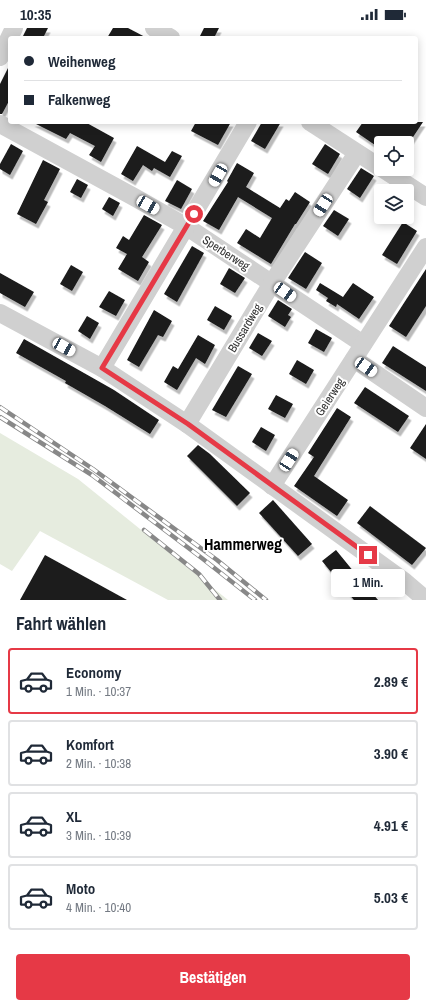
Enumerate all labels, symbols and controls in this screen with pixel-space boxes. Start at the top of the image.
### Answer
text: 10:35 [20,4,51,25]
text: Weihenweg [48,51,115,72]
text: Falkenweg [48,89,110,110]
map controls [374,136,414,224]
button: locate [374,136,414,176]
car [207,162,229,188]
button: layers [374,184,414,224]
car [311,192,335,218]
car [135,194,161,216]
route start [185,205,203,223]
street label: Sperberweg [199,232,253,274]
car [272,280,298,304]
street label: Bussardweg [224,300,266,355]
car [51,336,77,358]
car [353,355,379,379]
street label: Geierweg [312,374,349,419]
car [277,447,301,473]
district label: Hammerweg [204,533,282,555]
route end [359,546,377,564]
callout: 1 Min. [331,569,405,597]
text: 1 Min. [353,574,383,591]
text: Fahrt wählen [16,611,106,636]
text: Economy [66,662,121,683]
icon: car [18,663,54,699]
text: 2.89 € [374,671,408,692]
text: 1 Min. · 10:37 [66,683,131,700]
text: Komfort [66,734,114,755]
icon: car [18,735,54,771]
text: 3.90 € [374,743,408,764]
text: 2 Min. · 10:38 [66,755,131,772]
text: XL [66,806,82,827]
icon: car [18,807,54,843]
text: 4.91 € [374,815,408,836]
text: 3 Min. · 10:39 [66,827,131,844]
text: Moto [66,878,95,899]
icon: car [18,879,54,915]
text: 5.03 € [374,887,408,908]
text: 4 Min. · 10:40 [66,899,131,916]
button: Bestätigen [16,954,410,1000]

